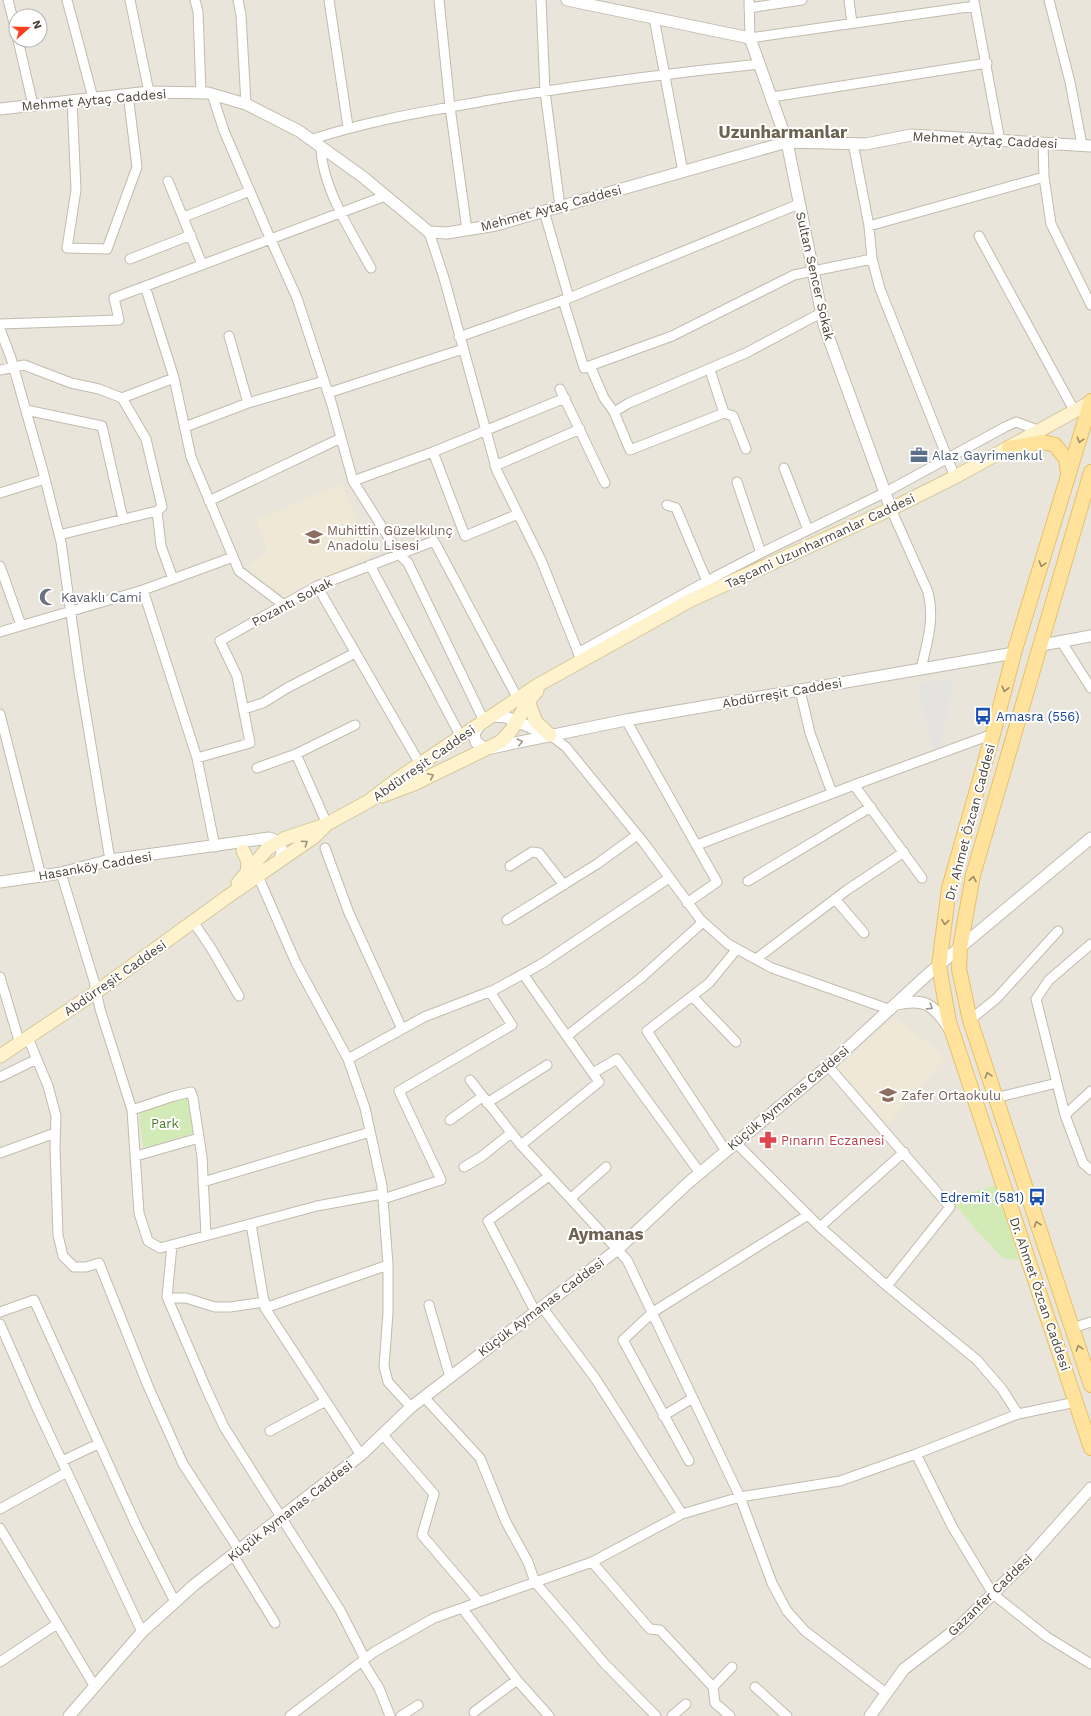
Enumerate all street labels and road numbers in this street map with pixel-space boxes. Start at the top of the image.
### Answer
street label: Mehmet Aytaç Caddesi [21,86,167,114]
street label: Mehmet Aytaç Caddesi [912,129,1058,151]
street label: Mehmet Aytaç Caddesi [479,182,623,234]
street label: Sultan Sencer Sokak [793,210,837,342]
street label: Taşcami Uzunharmanlar Caddesi [723,490,917,592]
street label: Pozantı Sokak [249,574,335,630]
street label: Abdürreşit Caddesi [721,675,843,711]
street label: Abdürreşit Caddesi [370,722,478,804]
street label: Dr. Ahmet Özcan Caddesi [942,742,998,902]
street label: Hasanköy Caddesi [37,849,153,883]
street label: Abdürreşit Caddesi [61,937,169,1019]
street label: Küçük Aymanas Caddesi [724,1043,852,1153]
street label: Dr. Ahmet Özcan Caddesi [1007,1215,1073,1373]
street label: Küçük Aymanas Caddesi [475,1255,607,1359]
street label: Küçük Aymanas Caddesi [225,1458,355,1564]
street label: Gazanfer Caddesi [945,1551,1035,1639]

